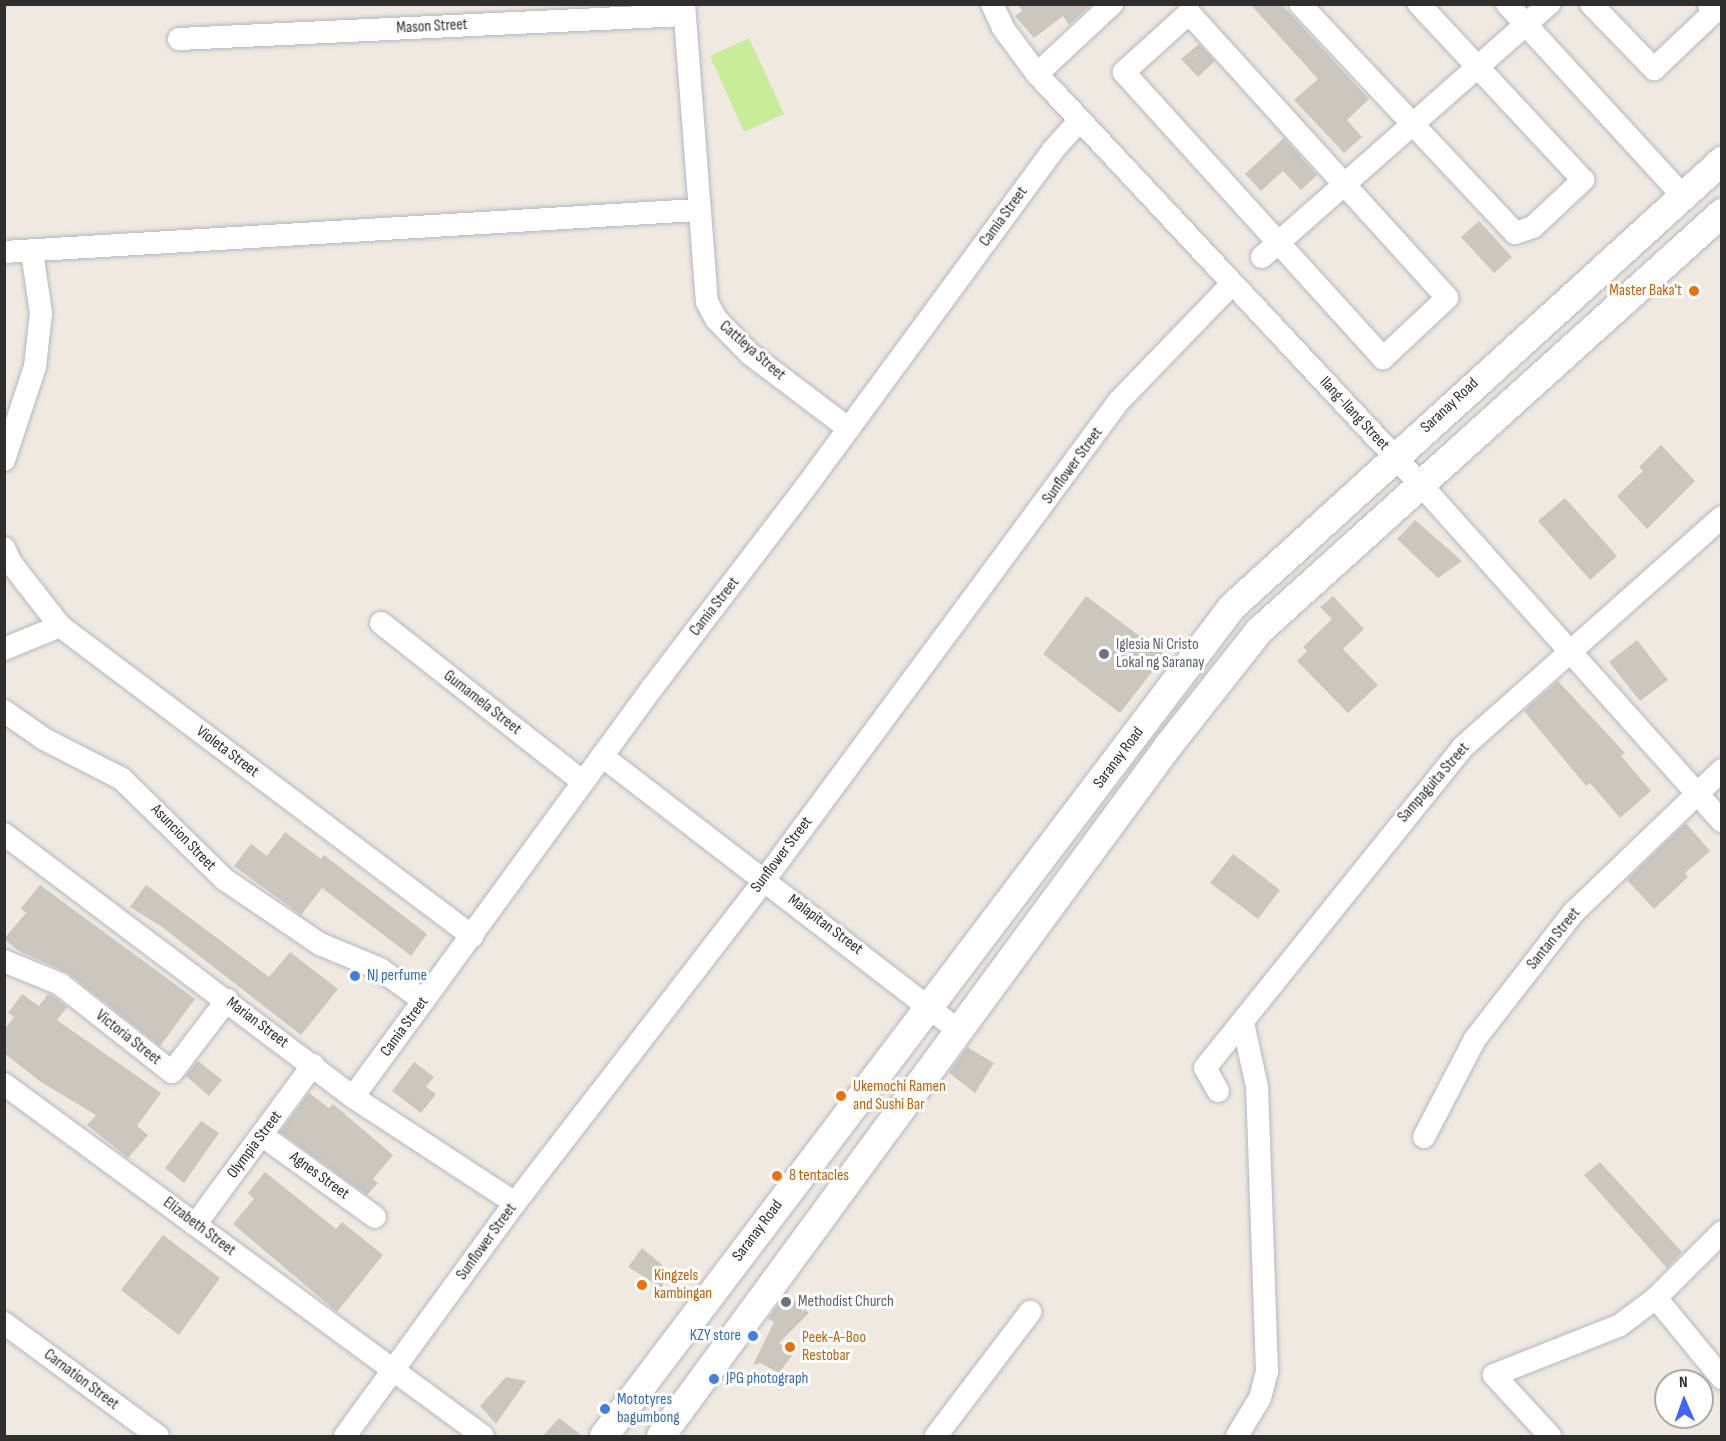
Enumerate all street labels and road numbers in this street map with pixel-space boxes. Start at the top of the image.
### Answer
street label: Mason Street [396,16,468,38]
street label: Camia Street [976,183,1032,251]
street label: Cattleya Street [715,317,789,385]
street label: Ilang-Ilang Street [1315,373,1393,455]
street label: Saranay Road [1417,375,1483,437]
street label: Sunflower Street [1039,424,1107,508]
street label: Camia Street [686,574,744,640]
street label: Gumamela Street [439,667,525,739]
street label: Violeta Street [192,722,262,782]
street label: Saranay Road [1090,724,1148,792]
street label: Sampaguita Street [1394,739,1474,827]
street label: Asuncion Street [146,801,220,875]
street label: Sunflower Street [747,813,817,897]
street label: Malapitan Street [784,891,866,959]
street label: Santan Street [1523,904,1585,974]
street label: Camia Street [377,993,433,1061]
street label: Marian Street [222,994,292,1052]
street label: Victoria Street [91,1006,165,1070]
street label: Olympia Street [223,1108,287,1182]
street label: Agnes Street [286,1148,352,1204]
street label: Elizabeth Street [159,1194,239,1260]
street label: Saranay Road [729,1197,787,1265]
street label: Sunflower Street [453,1200,521,1284]
street label: Carnation Street [40,1346,122,1414]

